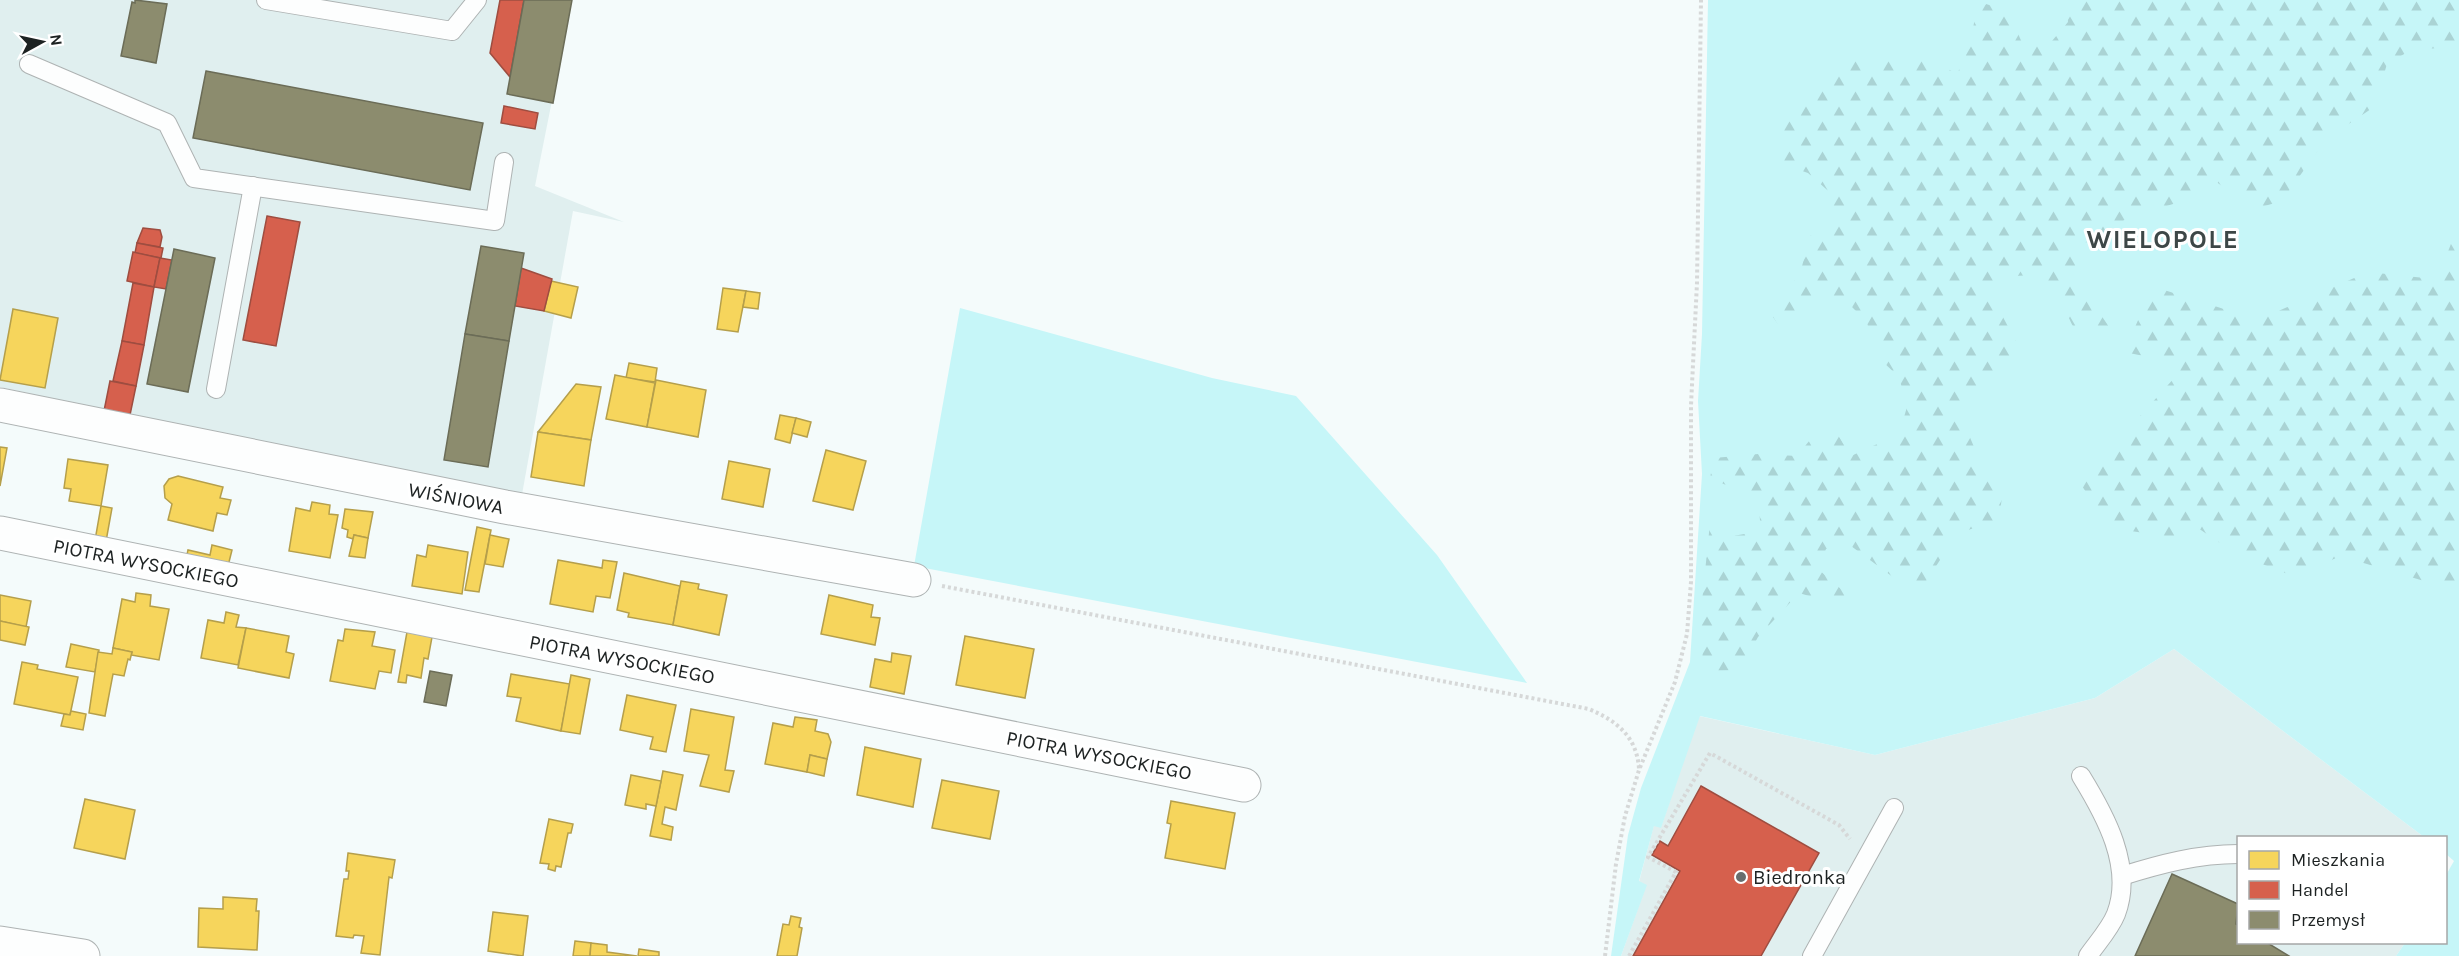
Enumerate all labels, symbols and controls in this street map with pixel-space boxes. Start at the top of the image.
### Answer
north arrow [12,12,72,72]
text: N [46,33,67,47]
district label: WIELOPOLE [2087,224,2239,255]
street label: WIŚNIOWA [406,477,506,519]
street label: PIOTRA WYSOCKIEGO [51,534,241,593]
street label: PIOTRA WYSOCKIEGO [527,630,717,689]
street label: PIOTRA WYSOCKIEGO [1004,726,1194,785]
legend [2237,836,2447,944]
text: Mieszkania [2291,849,2385,871]
place label: Biedronka [1753,866,1846,889]
marker: Biedronka [1734,870,1748,884]
text: Handel [2291,879,2349,901]
text: Przemysł [2291,909,2365,931]

